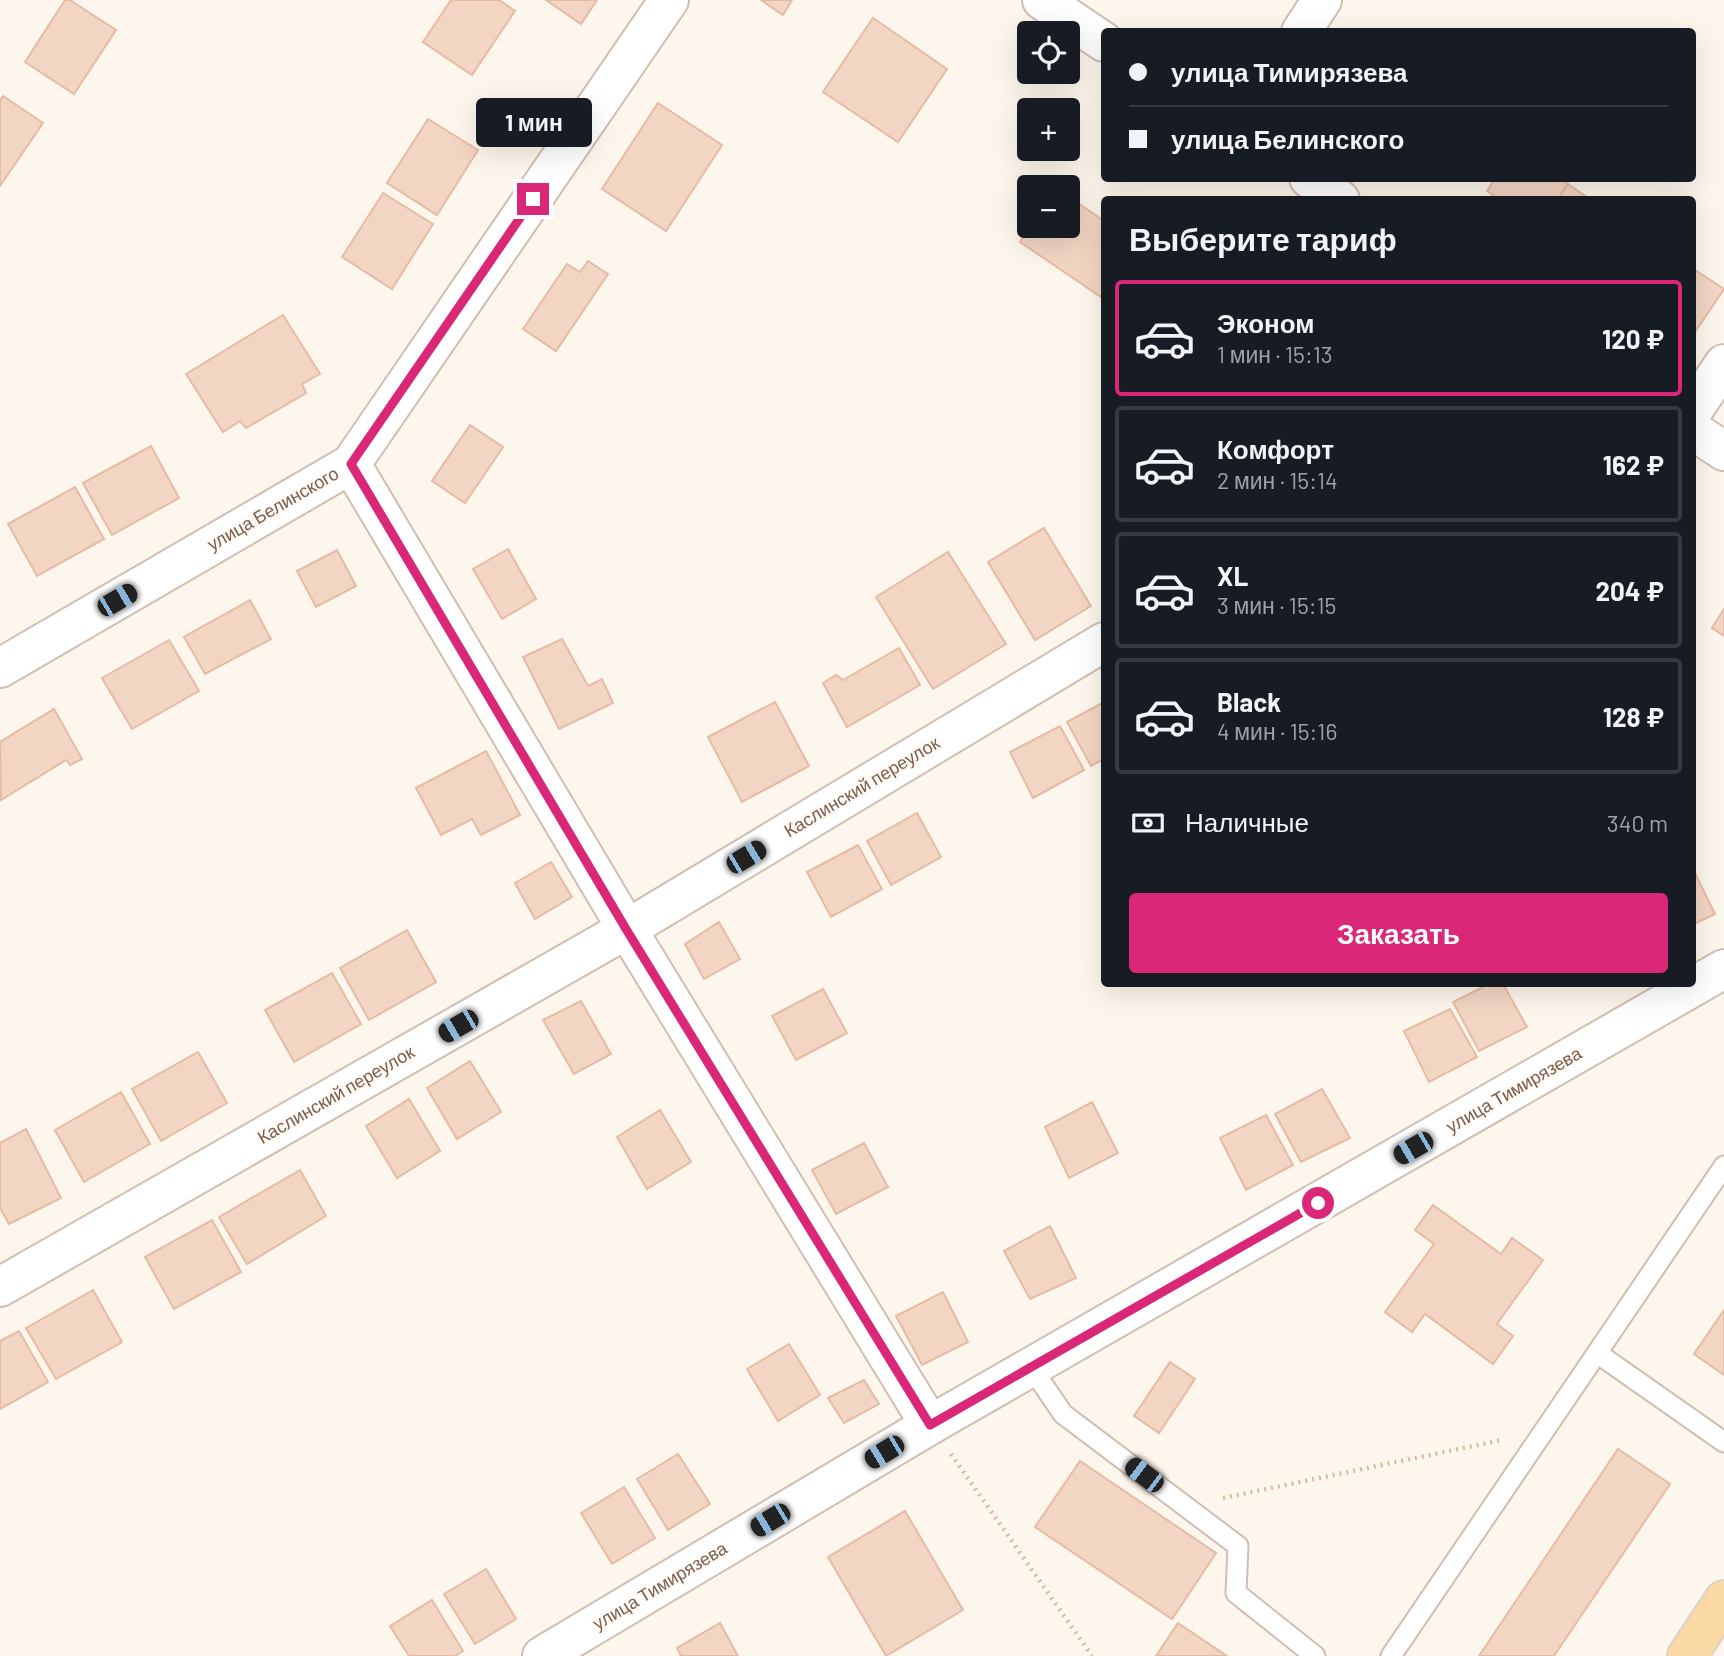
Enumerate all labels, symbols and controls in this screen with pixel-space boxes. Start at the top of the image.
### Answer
map controls [1017,21,1080,238]
button: locate [1017,21,1080,84]
text: улица Тимирязева [1171,56,1408,87]
callout: 1 мин [475,97,591,146]
button: + [1017,98,1080,161]
text: 1 мин [505,108,563,136]
text: улица Белинского [1171,123,1404,154]
button: − [1017,175,1080,238]
route end [517,183,549,215]
text: Выберите тариф [1129,219,1397,257]
icon: car [1133,307,1196,370]
text: Эконом [1217,307,1315,338]
text: 120 ₽ [1602,323,1664,354]
text: 1 мин · 15:13 [1217,340,1333,368]
icon: car [1133,433,1196,496]
text: Комфорт [1217,433,1334,464]
text: 162 ₽ [1603,449,1664,480]
street label: улица Белинского [203,462,342,555]
text: 2 мин · 15:14 [1217,466,1338,494]
icon: car [1133,559,1196,622]
text: XL [1217,560,1248,591]
text: 204 ₽ [1595,575,1664,606]
car [94,580,141,620]
text: 3 мин · 15:15 [1217,591,1336,619]
icon: car [1133,685,1196,748]
text: Black [1217,686,1281,717]
text: 128 ₽ [1603,701,1664,732]
text: 4 мин · 15:16 [1217,717,1337,745]
street label: Каслинский переулок [780,731,943,841]
icon: cash [1129,804,1167,842]
text: Наличные [1185,806,1309,837]
text: 340 m [1607,809,1668,837]
car [723,837,770,877]
button: Заказать [1129,893,1668,973]
car [435,1006,482,1046]
street label: Каслинский переулок [253,1040,418,1148]
street label: улица Тимирязева [1442,1041,1586,1137]
car [1390,1128,1437,1168]
route start [1302,1187,1334,1219]
car [861,1432,908,1472]
car [1121,1454,1168,1496]
car [747,1500,794,1540]
street label: улица Тимирязева [588,1536,731,1634]

